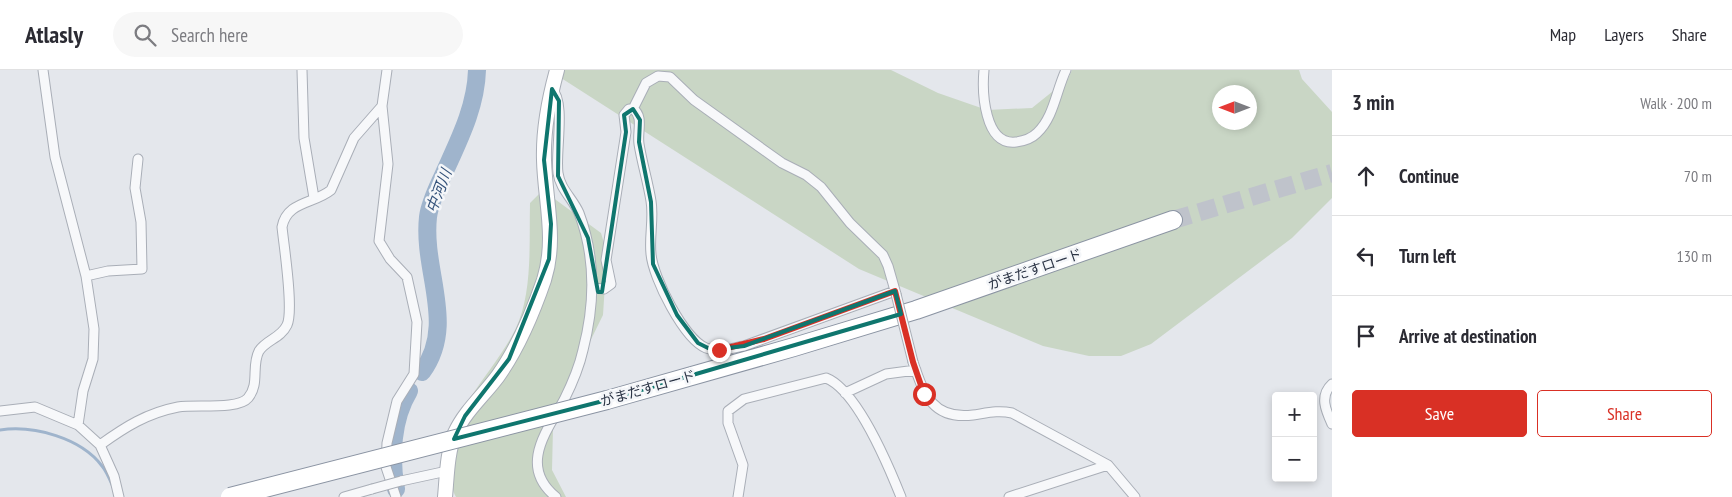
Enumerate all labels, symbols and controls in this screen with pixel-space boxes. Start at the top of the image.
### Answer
search box [113,12,463,57]
text: Atlasly [25,19,83,50]
icon: search [131,21,159,49]
text: Search here [171,23,248,47]
text: Map [1550,23,1576,46]
text: Layers [1604,23,1644,46]
text: Share [1672,23,1707,46]
north arrow [1212,85,1257,130]
text: 3 min [1352,89,1394,116]
text: Walk · 200 m [1640,93,1712,113]
icon: ahead [1352,162,1380,190]
text: Continue [1399,164,1459,188]
water label: 中河川 [422,165,456,215]
text: 70 m [1684,166,1712,186]
icon: left [1352,242,1380,270]
text: Turn left [1399,244,1456,268]
street label: がまだすロード [986,245,1084,293]
text: 130 m [1677,246,1712,266]
icon: arrive [1352,322,1380,350]
text: Arrive at destination [1399,324,1537,348]
route end [708,339,731,362]
street label: がまだすロード [598,366,698,410]
route start [913,383,936,406]
button: Save [1352,390,1527,437]
button: Share [1537,390,1712,437]
map controls [1272,392,1317,482]
button: + [1272,392,1317,437]
button: − [1272,437,1317,482]

